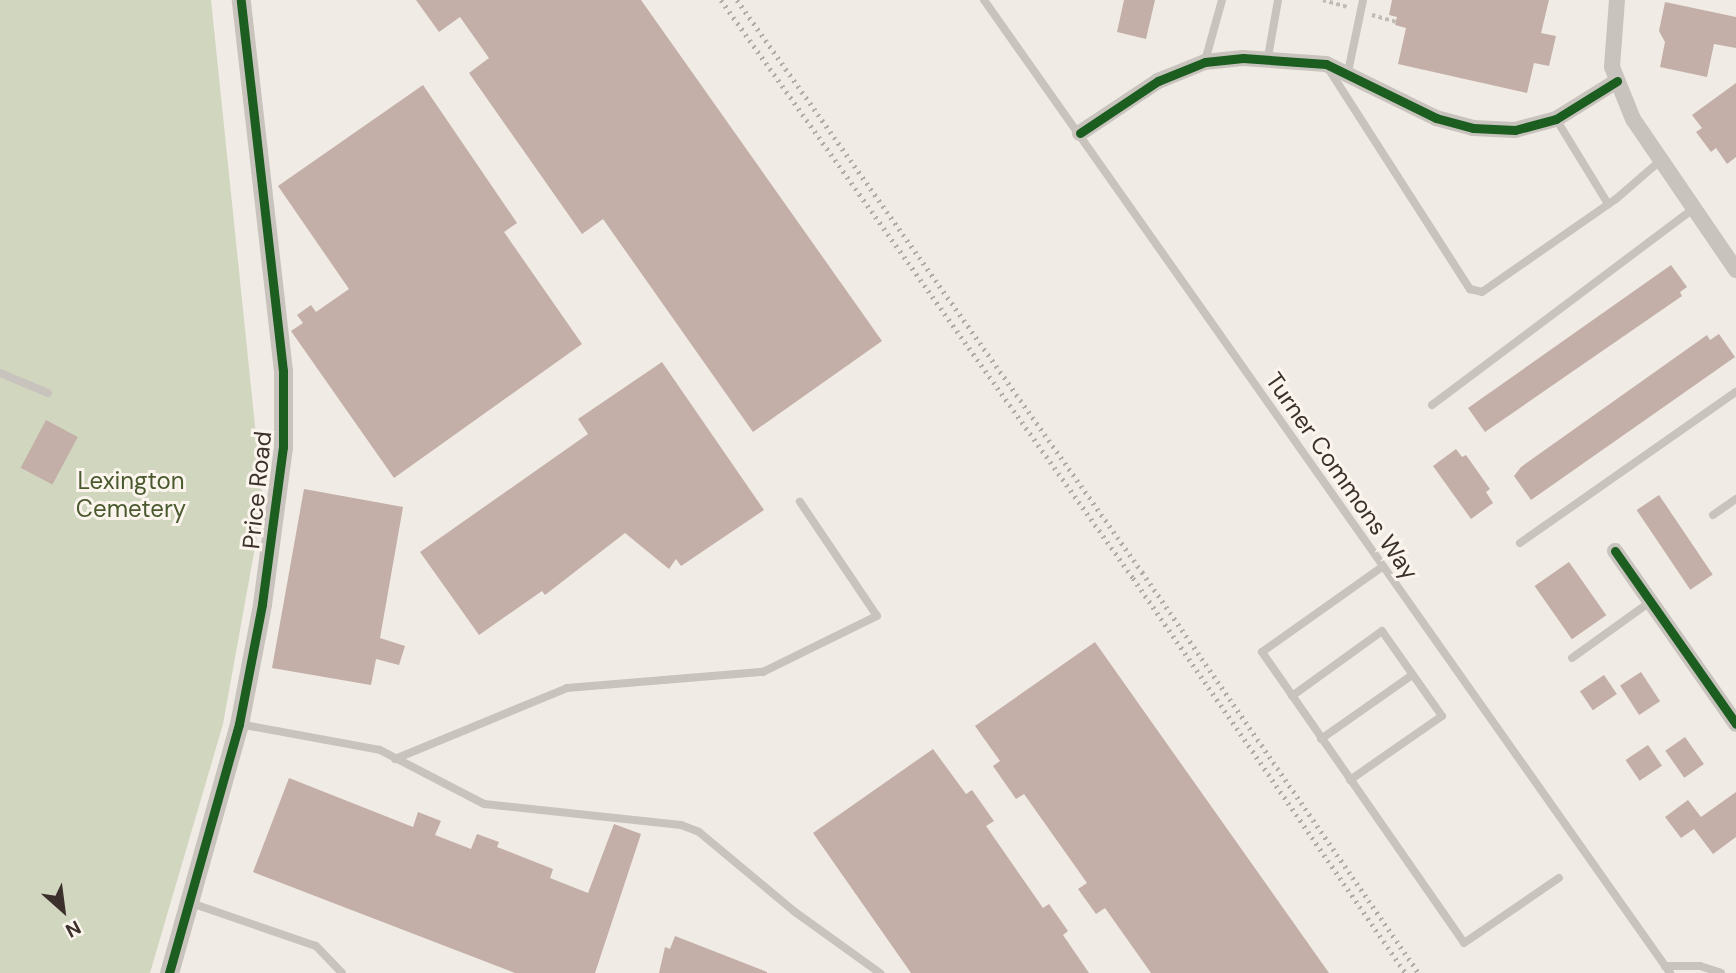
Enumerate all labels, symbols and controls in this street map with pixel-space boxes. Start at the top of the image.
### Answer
street label: Turner Commons Way [1260,367,1424,585]
street label: Price Road [237,430,277,550]
park label: Lexington Cemetery [76,467,186,523]
north arrow [28,875,98,945]
text: N [61,915,85,943]

